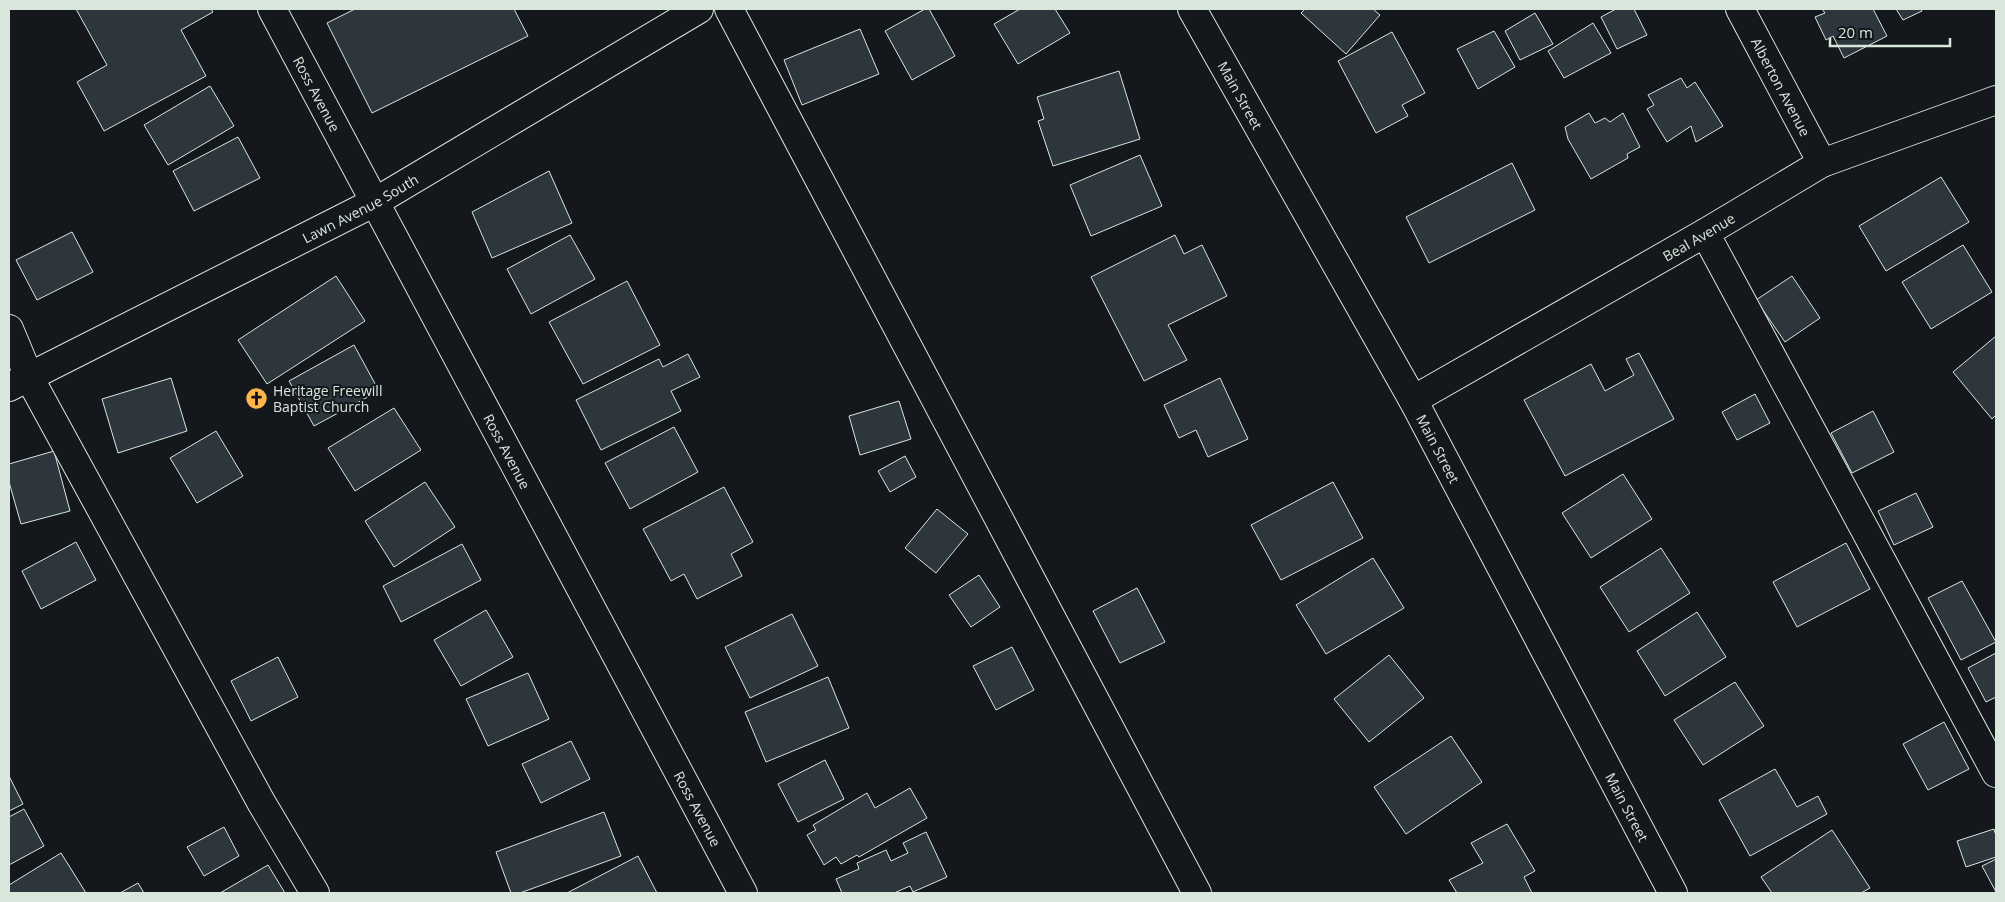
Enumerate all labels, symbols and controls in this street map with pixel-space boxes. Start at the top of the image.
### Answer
scale bar [1830,15,1950,47]
text: 20 m [1838,22,1873,42]
street label: Alberton Avenue [1747,34,1815,139]
street label: Ross Avenue [289,53,345,135]
street label: Main Street [1214,58,1268,133]
street label: Lawn Avenue South [299,169,421,247]
street label: Beal Avenue [1659,208,1738,265]
place label: Heritage Freewill Baptist Church [273,381,382,416]
church icon: Heritage Freewill Baptist Church [245,386,269,410]
street label: Ross Avenue [480,410,536,492]
street label: Main Street [1413,411,1465,486]
street label: Ross Avenue [670,768,726,850]
street label: Main Street [1602,769,1653,845]

